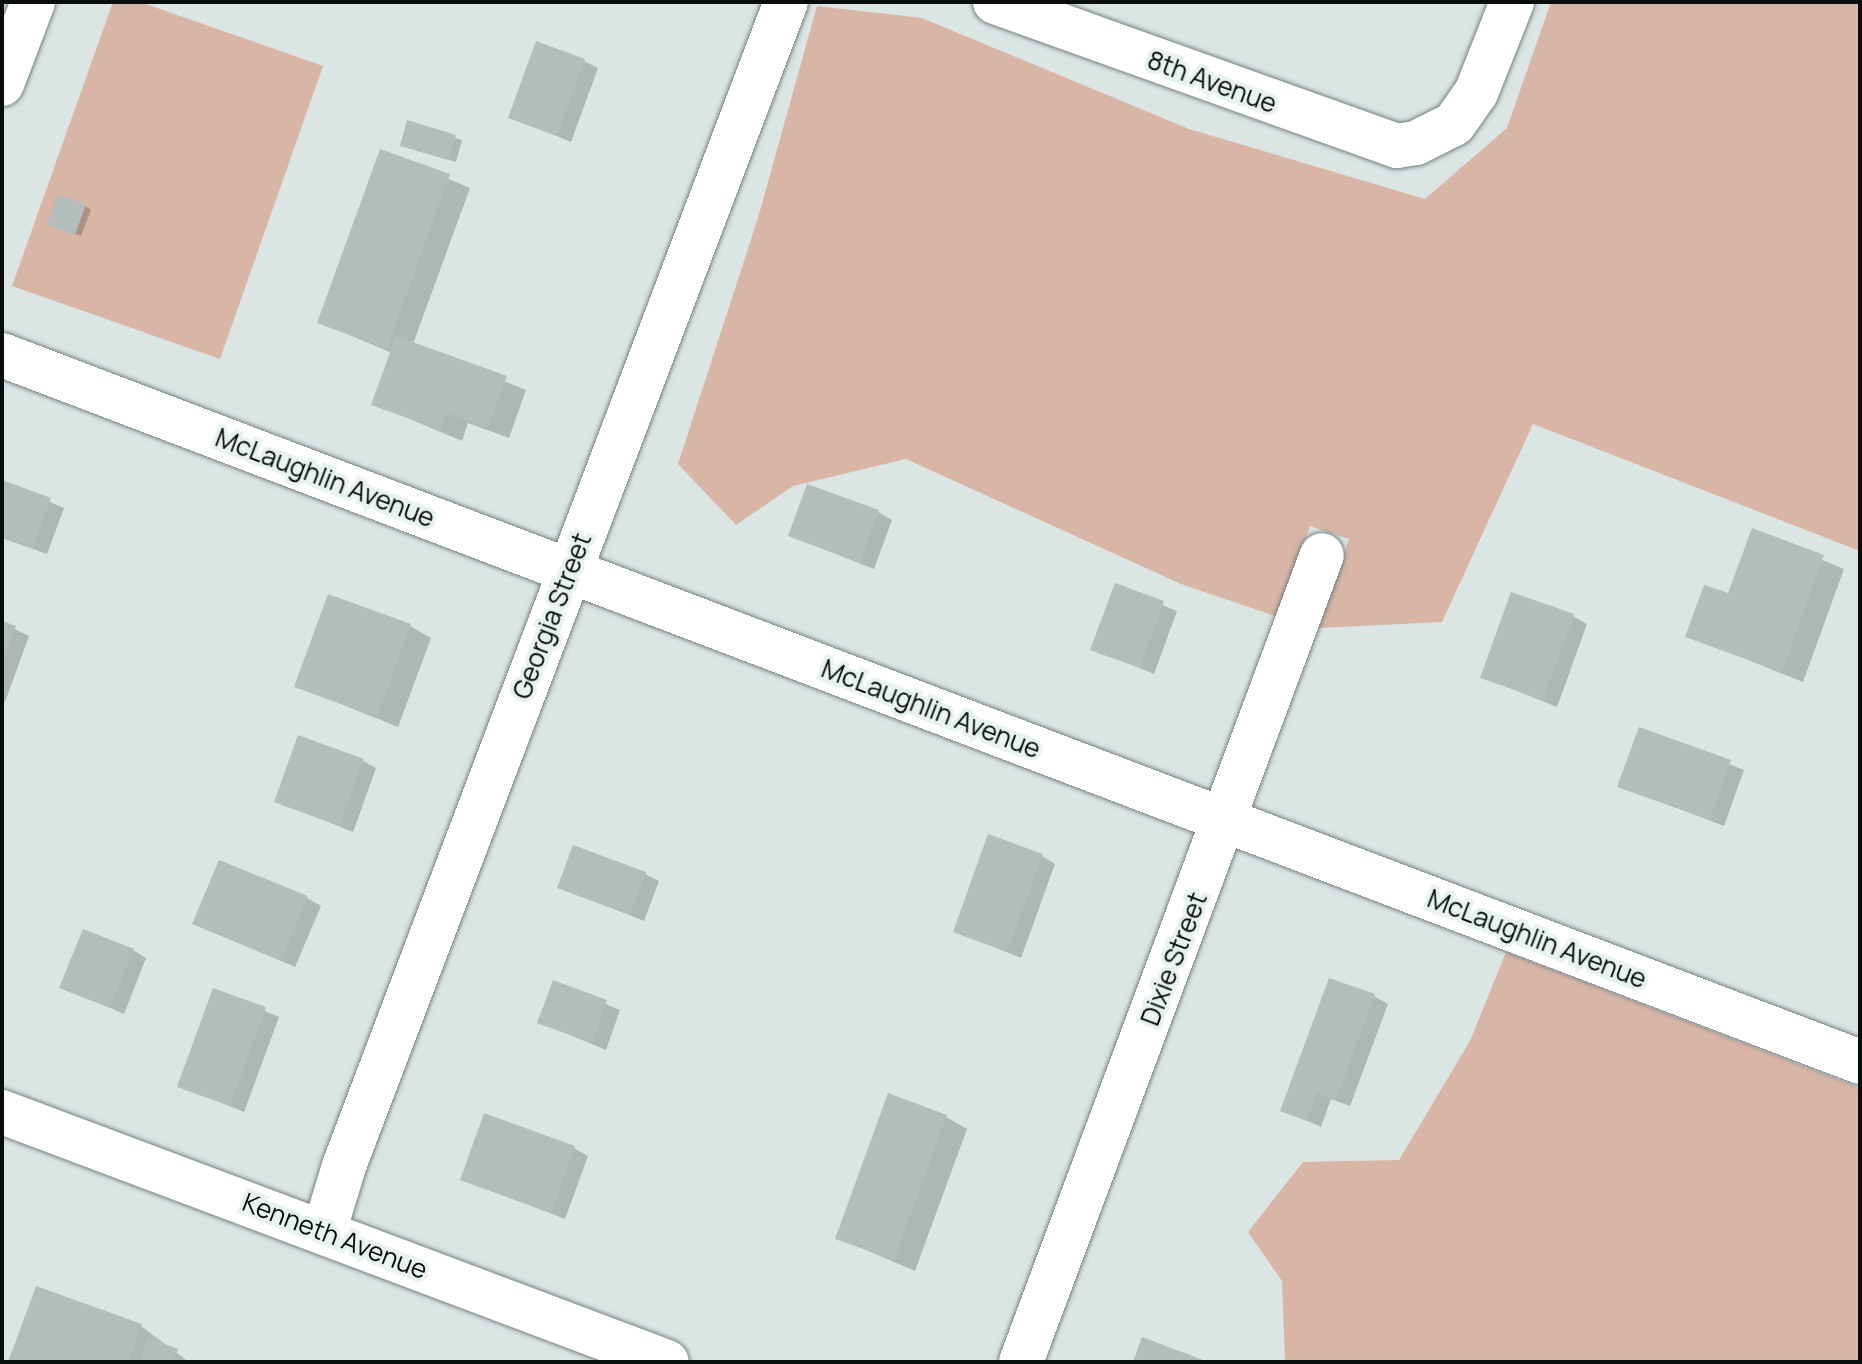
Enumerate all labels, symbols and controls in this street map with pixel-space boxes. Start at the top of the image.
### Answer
street label: 8th Avenue [1143,44,1281,120]
street label: McLaughlin Avenue [211,422,439,534]
street label: Georgia Street [506,529,598,703]
street label: McLaughlin Avenue [817,653,1045,765]
street label: McLaughlin Avenue [1423,883,1651,995]
street label: Dixie Street [1134,888,1214,1030]
street label: Kenneth Avenue [238,1186,432,1286]

